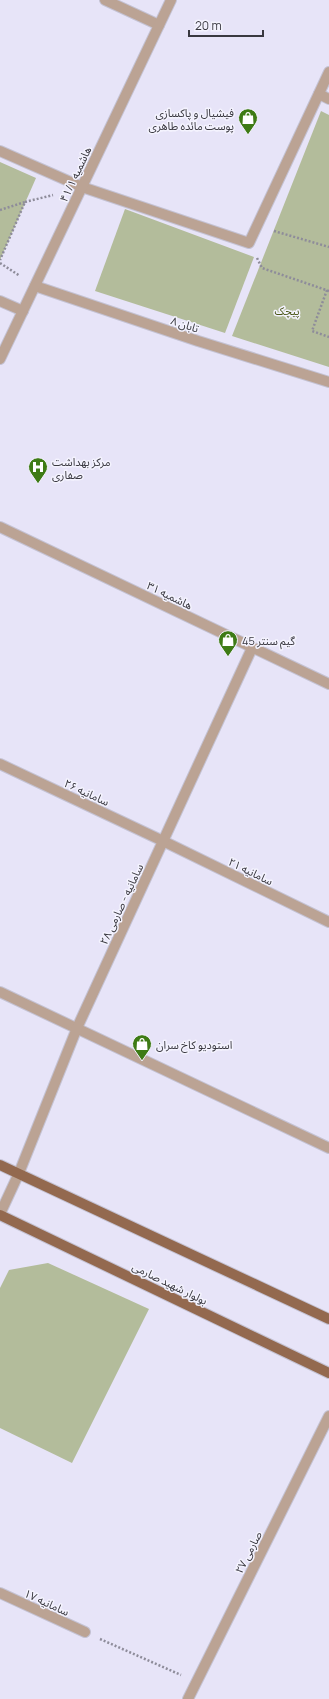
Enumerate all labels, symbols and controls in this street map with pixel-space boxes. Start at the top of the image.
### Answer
scale bar [189,12,263,38]
text: 20 m [195,17,222,34]
place label: فیشیال و پاکسازی پوست مائده طاهری [149,105,234,134]
shop icon: فیشیال و پاکسازی پوست مائده طاهری [237,107,259,135]
street label: هاشمیه ۴۱/۱ [56,144,94,204]
park label: پیچک [274,303,300,319]
street label: تابان ۸ [169,312,201,336]
place label: مرکز بهداشت صفاری [52,454,111,482]
hospital icon: مرکز بهداشت صفاری [27,456,49,484]
street label: هاشمیه ۳۱ [145,578,195,612]
shop icon: گیم سنتر 45 [217,629,239,657]
place label: گیم سنتر 45 [242,633,295,650]
street label: سامانیه ۲۶ [62,775,112,809]
street label: سامانیه ۲۱ [226,854,276,888]
street label: سامانیه - صارمی ۲۸ [96,861,147,947]
shop icon: استودیو کاخ سران [131,1033,153,1061]
place label: استودیو کاخ سران [156,1037,232,1053]
street label: بولوار شهید صارمی [130,1258,210,1308]
street label: صارمی ۲۷ [231,1528,265,1576]
street label: سامانیه ۱۷ [22,1585,72,1619]

